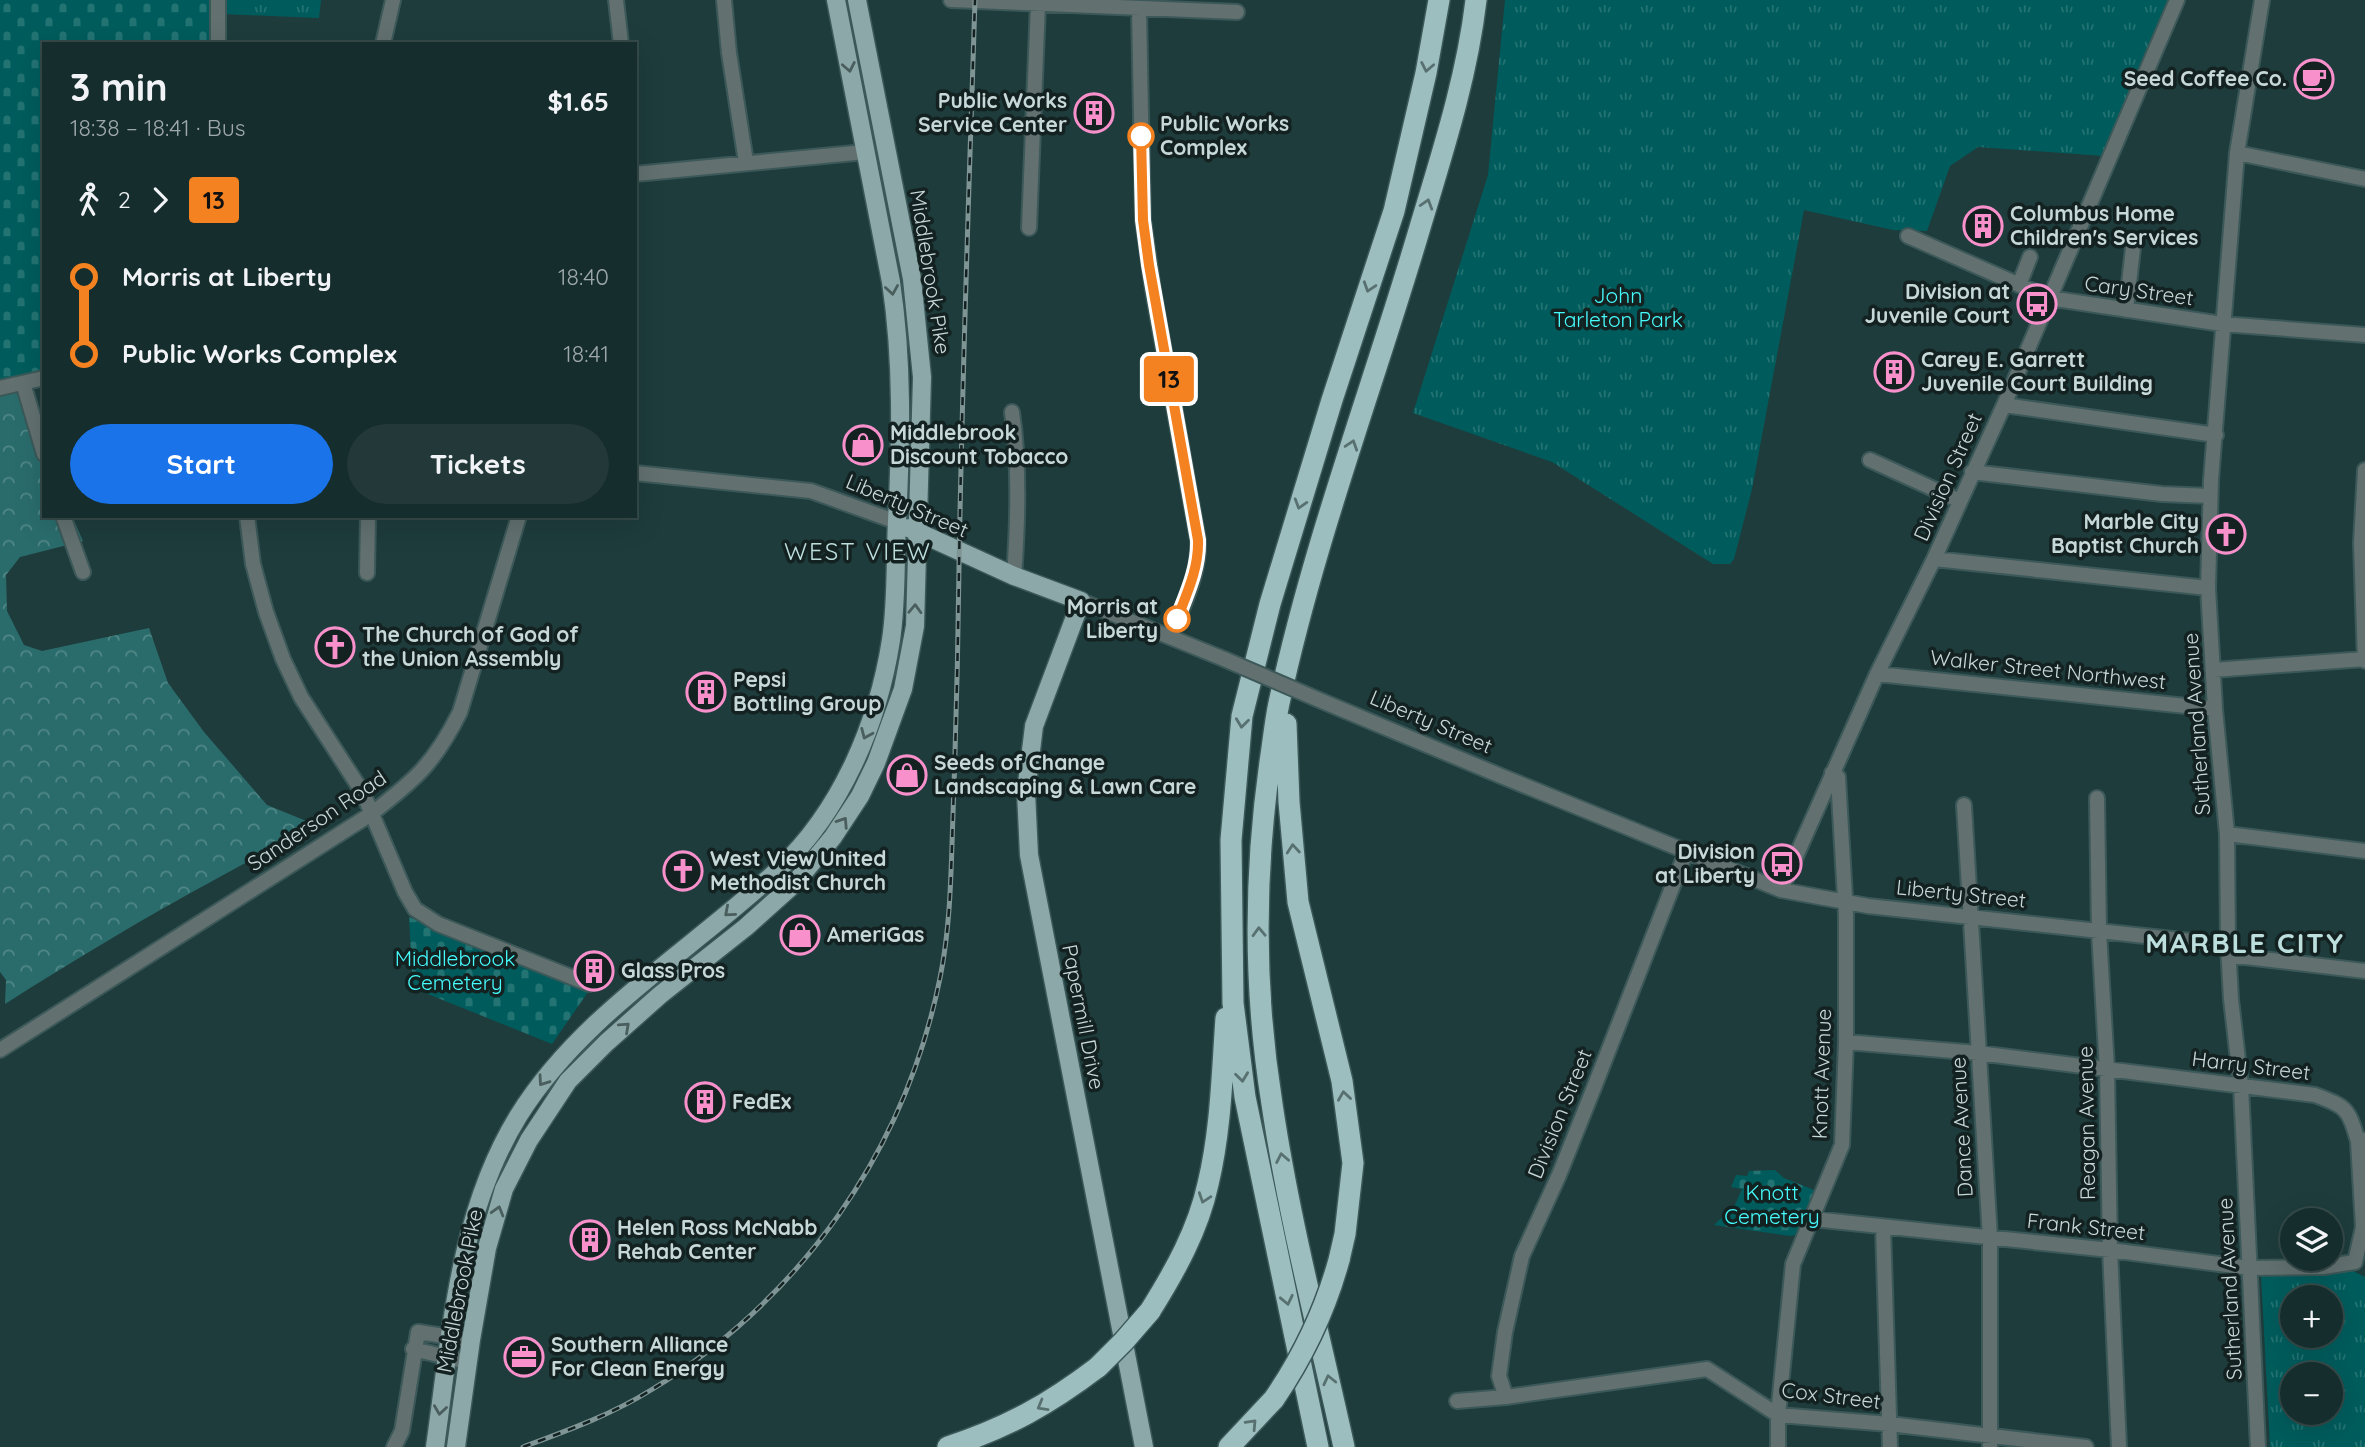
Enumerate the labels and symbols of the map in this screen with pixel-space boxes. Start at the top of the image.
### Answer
cafe icon: Seed Coffee Co. [2293,58,2335,100]
one-way arrow [840,61,855,73]
one-way arrow [1421,61,1436,73]
place label: Seed Coffee Co. [2124,65,2287,91]
place label: Public Works Service Center [918,87,1067,137]
building icon: Public Works Service Center [1073,92,1115,134]
place label: Public Works Complex [1160,110,1289,160]
marker: Public Works Complex [1128,123,1154,149]
street label: Middlebrook Pike [905,188,957,356]
one-way arrow [1419,198,1434,210]
place label: Columbus Home Children's Services [2010,200,2198,250]
building icon: Columbus Home Children's Services [1962,205,2004,247]
street label: Cary Street [2083,270,2195,311]
place label: Division at Juvenile Court [1864,278,2010,328]
one-way arrow [1363,280,1377,293]
park label: John Tarleton Park [1553,282,1683,332]
bus stop icon: Division at Juvenile Court [2016,283,2058,325]
one-way arrow [884,284,899,296]
place label: Carey E. Garrett Juvenile Court Building [1921,346,2153,396]
building icon: Carey E. Garrett Juvenile Court Building [1873,351,1915,393]
line badge: 13 [1138,356,1200,402]
street label: Division Street [1907,408,1987,545]
place label: Middlebrook Discount Tobacco [890,419,1068,469]
shop icon: Middlebrook Discount Tobacco [842,424,884,466]
one-way arrow [1344,439,1359,451]
street label: Liberty Street [842,468,973,543]
one-way arrow [1294,497,1309,509]
place label: Marble City Baptist Church [2051,508,2199,558]
church icon: Marble City Baptist Church [2205,513,2247,555]
district label: WEST VIEW [784,536,932,566]
place label: Morris at Liberty [1067,593,1158,643]
one-way arrow [908,603,923,614]
marker: Morris at Liberty [1164,606,1190,632]
place label: The Church of God of the Union Assembly [362,621,579,671]
church icon: The Church of God of the Union Assembly [314,626,356,668]
street label: Sutherland Avenue [2177,632,2215,816]
street label: Walker Street Northwest [1929,644,2167,694]
place label: Pepsi Bottling Group [733,666,881,716]
building icon: Pepsi Bottling Group [685,671,727,713]
street label: Liberty Street [1366,684,1497,759]
one-way arrow [1235,718,1250,729]
one-way arrow [860,727,874,739]
place label: Seeds of Change Landscaping & Lawn Care [934,749,1196,799]
shop icon: Seeds of Change Landscaping & Lawn Care [886,754,928,796]
street label: Sanderson Road [242,764,391,876]
one-way arrow [835,816,848,829]
place label: Division at Liberty [1655,838,1755,888]
one-way arrow [1286,843,1301,854]
bus stop icon: Division at Liberty [1761,843,1803,885]
place label: West View United Methodist Church [710,845,886,895]
church icon: West View United Methodist Church [662,850,704,892]
street label: Liberty Street [1895,873,2027,913]
one-way arrow [725,904,738,916]
shop icon: AmeriGas [779,914,821,956]
place label: AmeriGas [827,921,924,947]
district label: MARBLE CITY [2145,925,2345,960]
one-way arrow [1251,926,1267,937]
street label: Papermill Drive [1057,942,1111,1092]
park label: Middlebrook Cemetery [395,945,515,995]
building icon: Glass Pros [573,950,615,992]
place label: Glass Pros [621,957,725,983]
street label: Knott Avenue [1806,1008,1836,1140]
one-way arrow [617,1023,630,1035]
street label: Division Street [1521,1045,1597,1182]
street label: Harry Street [2190,1045,2312,1085]
street label: Reagan Avenue [2072,1046,2100,1200]
street label: Dance Avenue [1944,1056,1978,1198]
one-way arrow [1235,1071,1250,1083]
one-way arrow [539,1073,551,1086]
building icon: FedEx [684,1081,726,1123]
place label: FedEx [732,1088,791,1114]
one-way arrow [1336,1090,1351,1101]
one-way arrow [1275,1152,1290,1164]
park label: Knott Cemetery [1724,1179,1820,1229]
one-way arrow [1198,1192,1212,1204]
street label: Sutherland Avenue [2211,1197,2247,1381]
one-way arrow [489,1205,504,1217]
street label: Middlebrook Pike [430,1207,488,1375]
street label: Frank Street [2026,1207,2147,1245]
place label: Helen Ross McNabb Rehab Center [617,1214,817,1264]
building icon: Helen Ross McNabb Rehab Center [569,1219,611,1261]
one-way arrow [1278,1294,1293,1306]
place label: Southern Alliance For Clean Energy [551,1331,729,1381]
office icon: Southern Alliance For Clean Energy [503,1336,545,1378]
one-way arrow [1323,1374,1337,1386]
street label: Cox Street [1780,1376,1882,1414]
one-way arrow [1036,1398,1049,1411]
one-way arrow [433,1404,448,1416]
one-way arrow [1244,1419,1257,1432]

